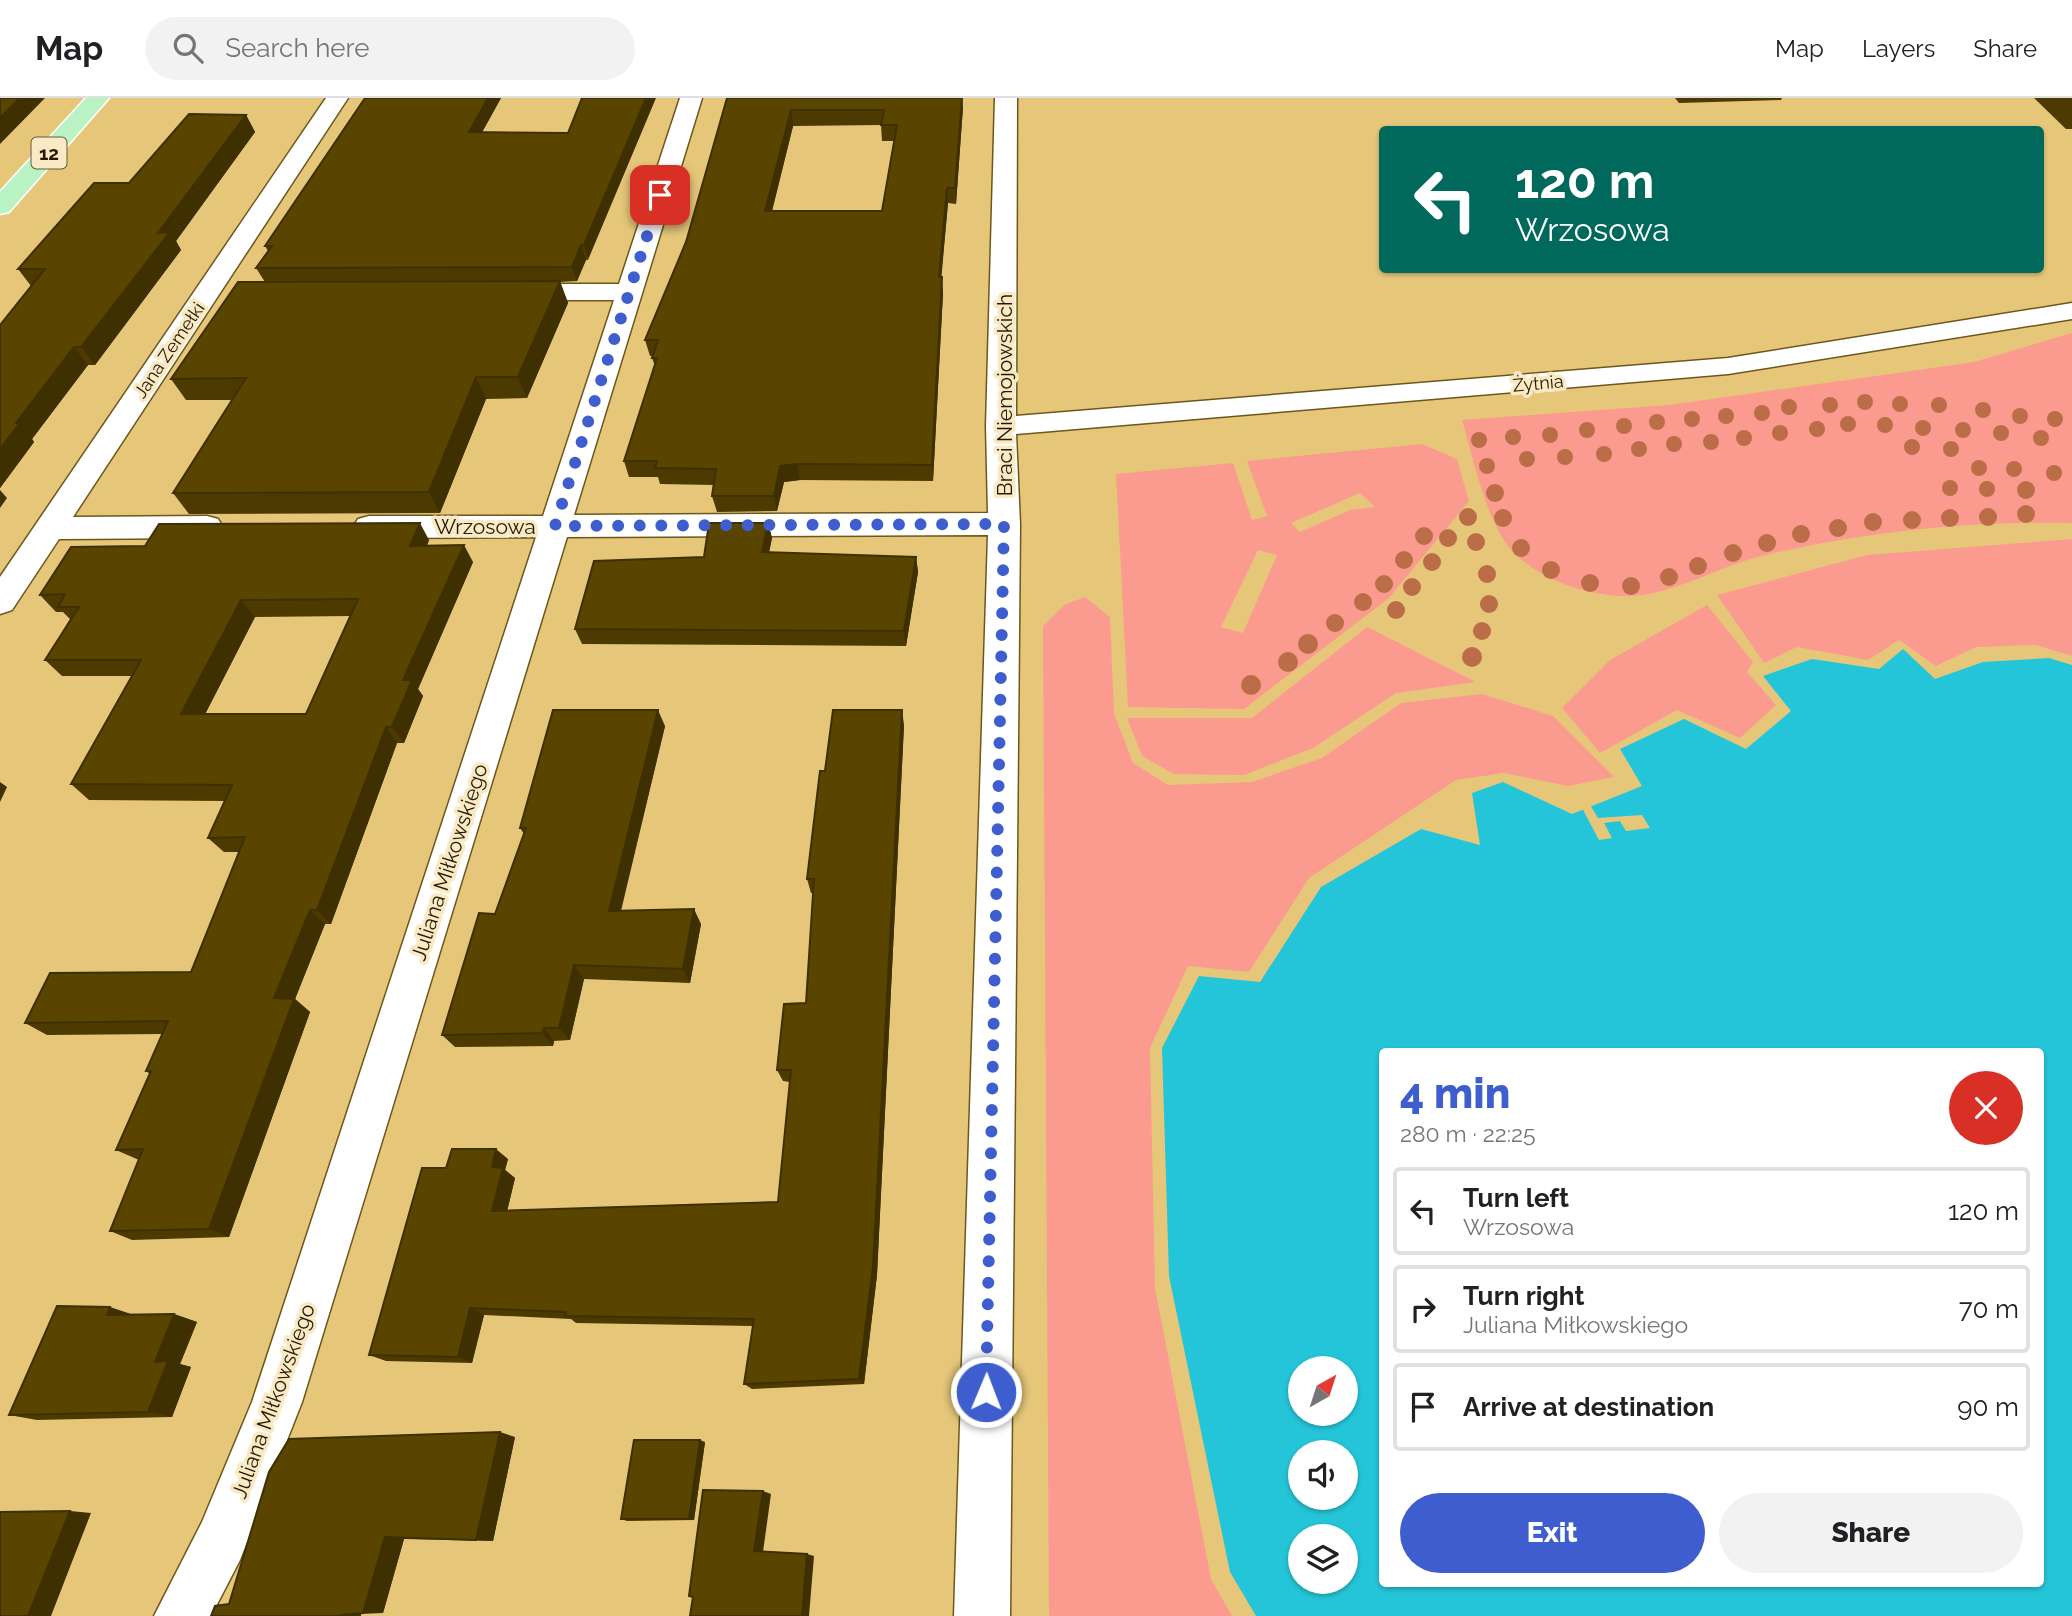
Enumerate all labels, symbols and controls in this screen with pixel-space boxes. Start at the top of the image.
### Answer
search box [145,17,635,80]
text: Map [35,29,103,68]
icon: search [169,29,207,67]
text: Search here [225,33,370,63]
text: Map [1775,34,1824,63]
text: Layers [1862,34,1935,63]
text: Share [1973,34,2037,63]
road number: 12 [32,138,66,168]
text: 120 m [1515,152,1654,209]
icon: left [1400,154,1491,245]
pin [630,165,690,225]
icon: arrive [641,176,679,214]
text: Wrzosowa [1515,211,1670,248]
street label: Braci Niemojowskich [992,294,1017,496]
street label: Jana Zemełki [129,298,209,402]
street label: Żytnia [1512,370,1564,396]
street label: Wrzosowa [434,514,536,539]
street label: Juliana Miłkowskiego [405,760,493,964]
text: 4 min [1400,1069,1510,1118]
button: close [1949,1071,2023,1145]
text: 280 m · 22:25 [1400,1120,1536,1147]
text: Turn left [1463,1183,1569,1213]
icon: left [1404,1192,1442,1230]
text: 120 m [1948,1196,2019,1226]
text: Wrzosowa [1463,1213,1574,1240]
text: Turn right [1463,1281,1584,1311]
icon: right [1404,1290,1442,1328]
text: 70 m [1959,1294,2019,1324]
street label: Juliana Miłkowskiego [226,1300,320,1502]
text: Juliana Miłkowskiego [1463,1311,1688,1338]
position arrow [949,1355,1023,1429]
north arrow [1288,1356,1358,1426]
map controls [1288,1356,1358,1594]
icon: arrive [1404,1388,1442,1426]
text: Arrive at destination [1463,1392,1714,1422]
text: 90 m [1957,1392,2019,1422]
button: sound [1288,1440,1358,1510]
button: Exit [1400,1493,1705,1573]
button: Share [1719,1493,2023,1573]
button: layers [1288,1524,1358,1594]

